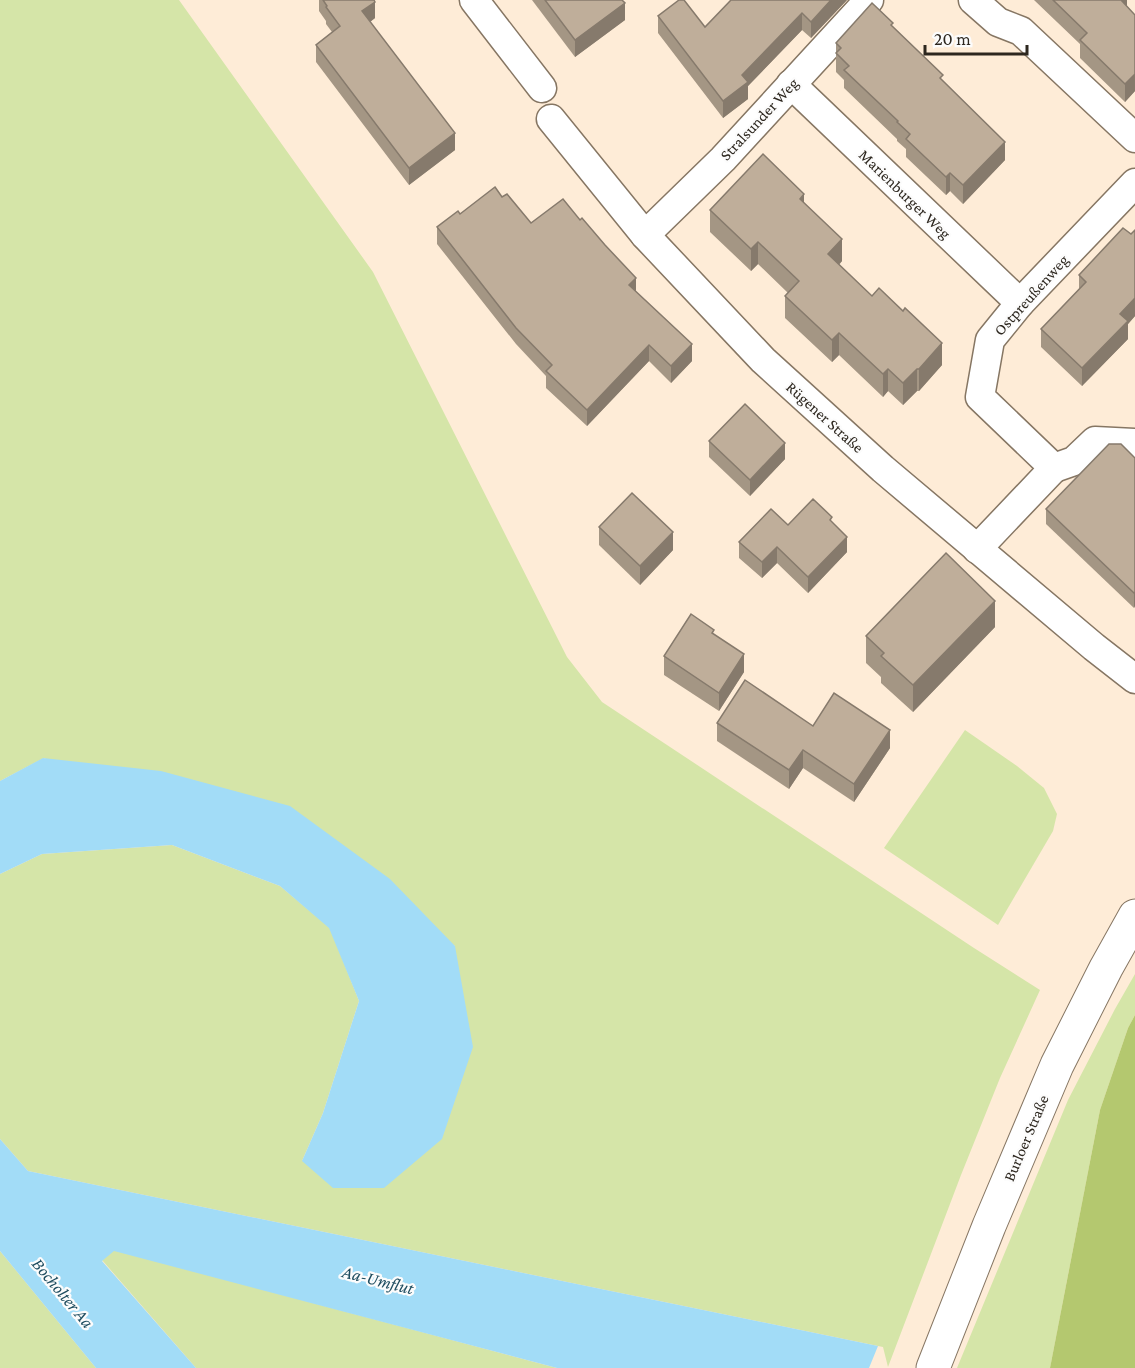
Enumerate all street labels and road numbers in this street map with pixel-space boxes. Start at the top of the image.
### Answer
street label: Stralsunder Weg [717,74,802,164]
street label: Marienburger Weg [855,146,954,243]
street label: Ostpreußenweg [990,251,1073,339]
street label: Rügener Straße [782,378,867,457]
street label: Burloer Straße [1000,1092,1052,1184]

